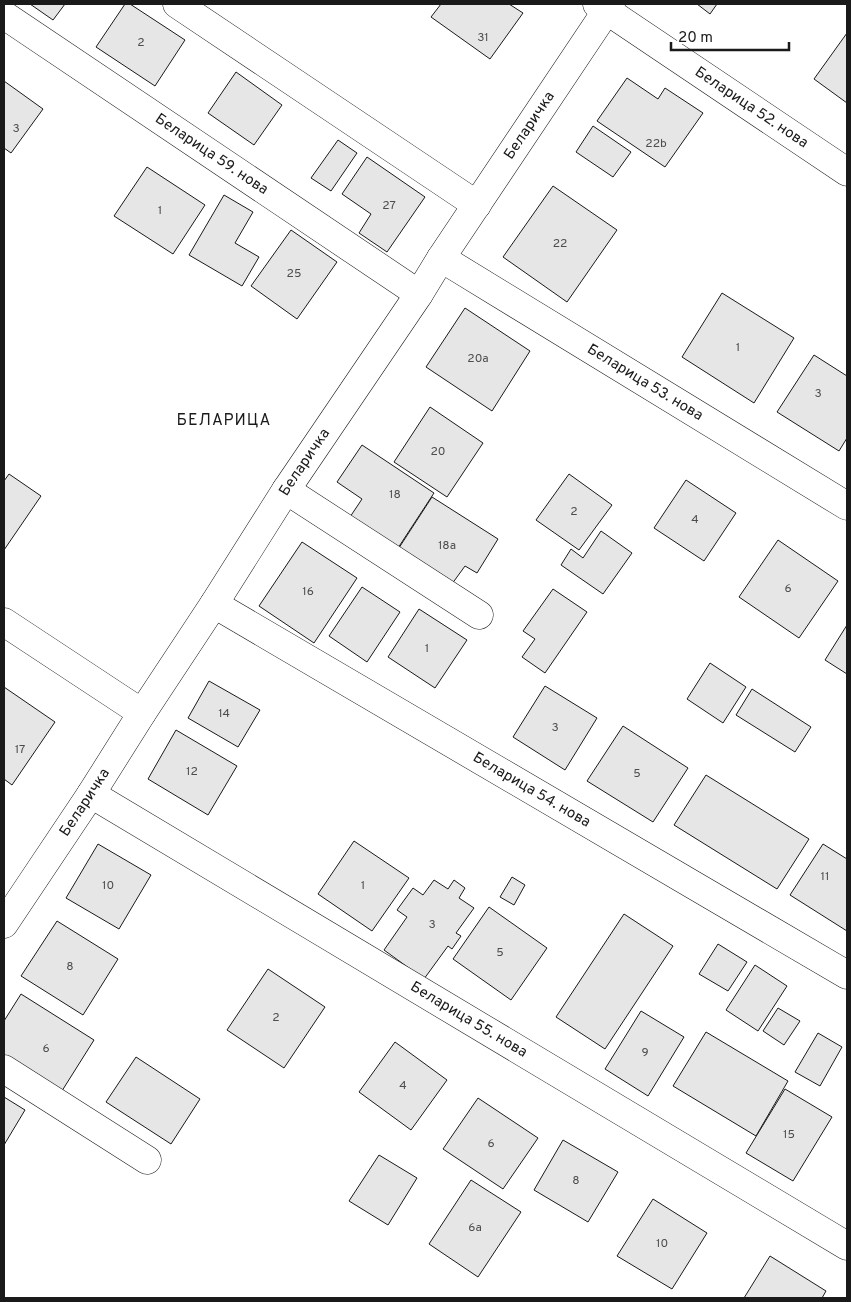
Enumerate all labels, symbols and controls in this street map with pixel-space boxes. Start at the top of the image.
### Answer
scale bar [671,20,788,52]
text: 20 m [678,29,713,48]
house number: 31 [477,30,489,46]
house number: 2 [137,35,145,51]
street label: Беларица 52. нова [691,63,812,153]
street label: Беларичка [500,88,559,163]
street label: Беларица 59. нова [151,110,272,199]
house number: 3 [12,121,20,137]
house number: 22b [645,136,667,152]
house number: 27 [382,198,396,214]
house number: 1 [158,203,162,219]
house number: 22 [553,236,567,252]
house number: 25 [287,266,301,282]
street label: Беларица 53. нова [583,340,707,425]
house number: 1 [736,340,740,356]
house number: 20a [467,351,489,367]
house number: 3 [814,386,822,402]
district label: БЕЛАРИЦА [177,411,271,431]
street label: Беларичка [275,425,334,500]
house number: 20 [430,444,446,460]
house number: 18 [389,487,401,503]
house number: 2 [570,504,578,520]
house number: 4 [691,512,699,528]
house number: 18a [438,538,456,554]
house number: 6 [784,581,792,597]
house number: 16 [302,584,314,600]
house number: 1 [425,641,429,657]
house number: 14 [218,706,230,722]
house number: 3 [551,720,559,736]
house number: 17 [15,742,25,758]
street label: Беларица 54. нова [469,748,594,832]
house number: 12 [186,764,198,780]
street label: Беларичка [56,765,114,840]
house number: 5 [633,766,641,782]
house number: 11 [821,869,829,885]
house number: 10 [102,878,114,894]
house number: 1 [361,878,365,894]
house number: 3 [428,917,436,933]
house number: 5 [496,945,504,961]
house number: 8 [66,959,74,975]
street label: Беларица 55. нова [407,977,531,1062]
house number: 2 [272,1010,280,1026]
house number: 6 [42,1041,50,1057]
house number: 9 [641,1045,649,1061]
house number: 4 [399,1078,407,1094]
house number: 15 [783,1127,795,1143]
house number: 6 [487,1136,495,1152]
house number: 8 [572,1173,580,1189]
house number: 6a [468,1220,482,1236]
house number: 10 [656,1236,668,1252]

